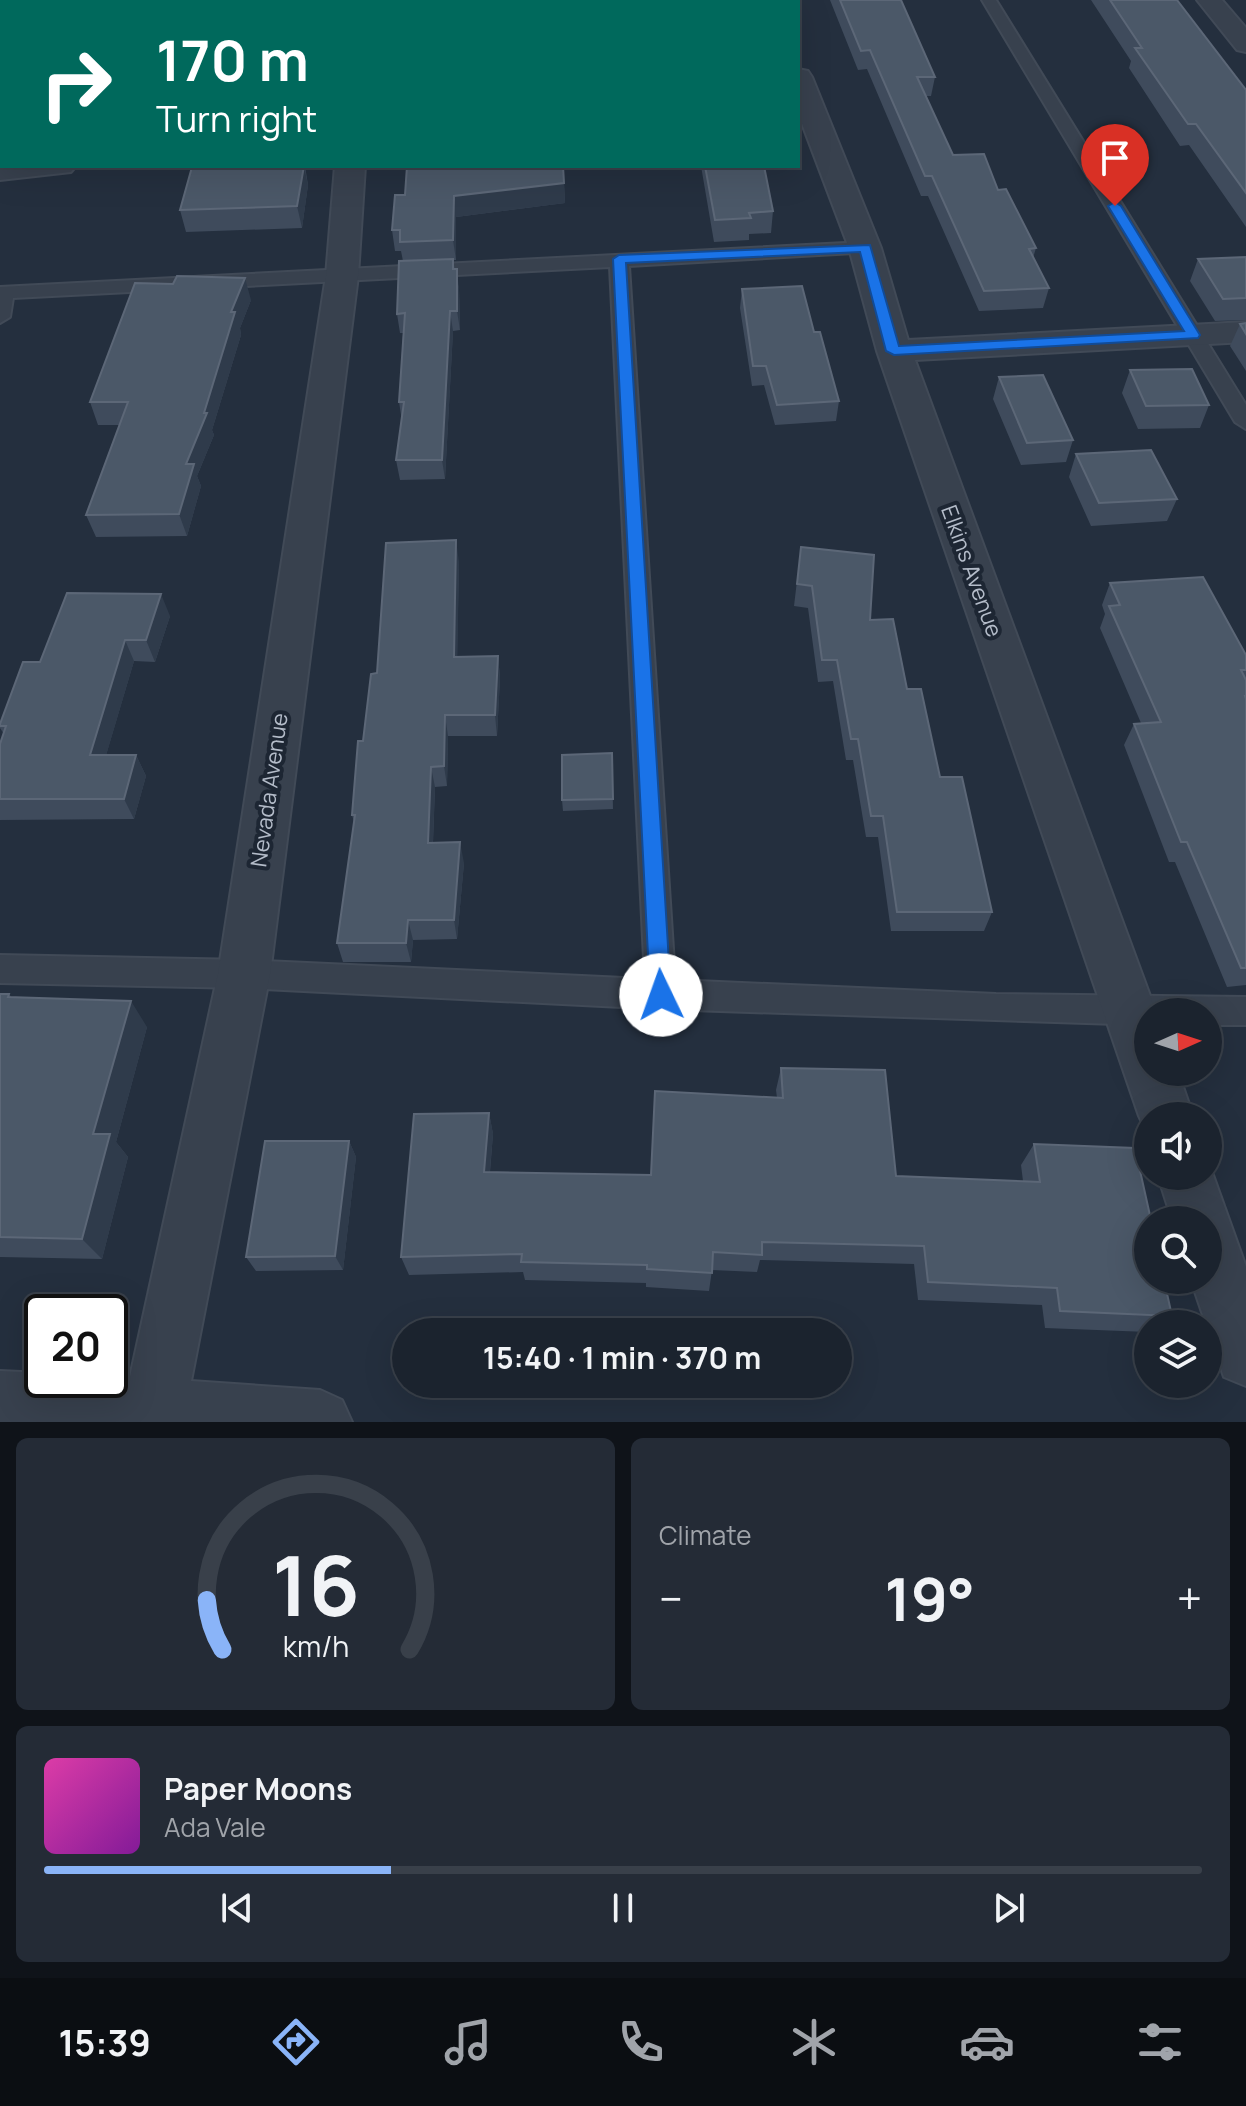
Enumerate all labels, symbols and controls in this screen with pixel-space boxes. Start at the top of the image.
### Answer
text: 170 m [156,21,309,98]
icon: right [24,32,128,136]
text: Turn right [156,94,317,143]
pin [1081,124,1149,206]
icon: arrive [1093,136,1137,180]
street label: Elkins Avenue [934,501,1010,641]
street label: Nevada Avenue [243,711,295,869]
position arrow [619,953,703,1037]
north arrow [1134,998,1222,1086]
map controls [1134,998,1222,1398]
button: sound [1134,1102,1222,1190]
button: search [1134,1206,1222,1294]
speed limit sign: 20 [24,1294,128,1398]
button: layers [1134,1310,1222,1398]
text: 15:40 · 1 min · 370 m [483,1337,761,1378]
text: Climate [659,1517,751,1553]
text: 16 [271,1527,360,1641]
text: 19° [884,1557,975,1639]
text: − [659,1568,683,1628]
text: + [1177,1568,1202,1628]
text: km/h [282,1627,349,1666]
text: Paper Moons [164,1768,352,1809]
text: Ada Vale [164,1809,266,1845]
icon: previous [215,1886,259,1930]
icon: pause [601,1886,645,1930]
icon: next [987,1886,1031,1930]
icon: directions [268,2014,324,2070]
icon: music [440,2014,496,2070]
icon: phone [613,2014,669,2070]
icon: climate [786,2014,842,2070]
icon: car [959,2014,1015,2070]
icon: filters [1132,2014,1188,2070]
text: 15:39 [58,2018,151,2067]

